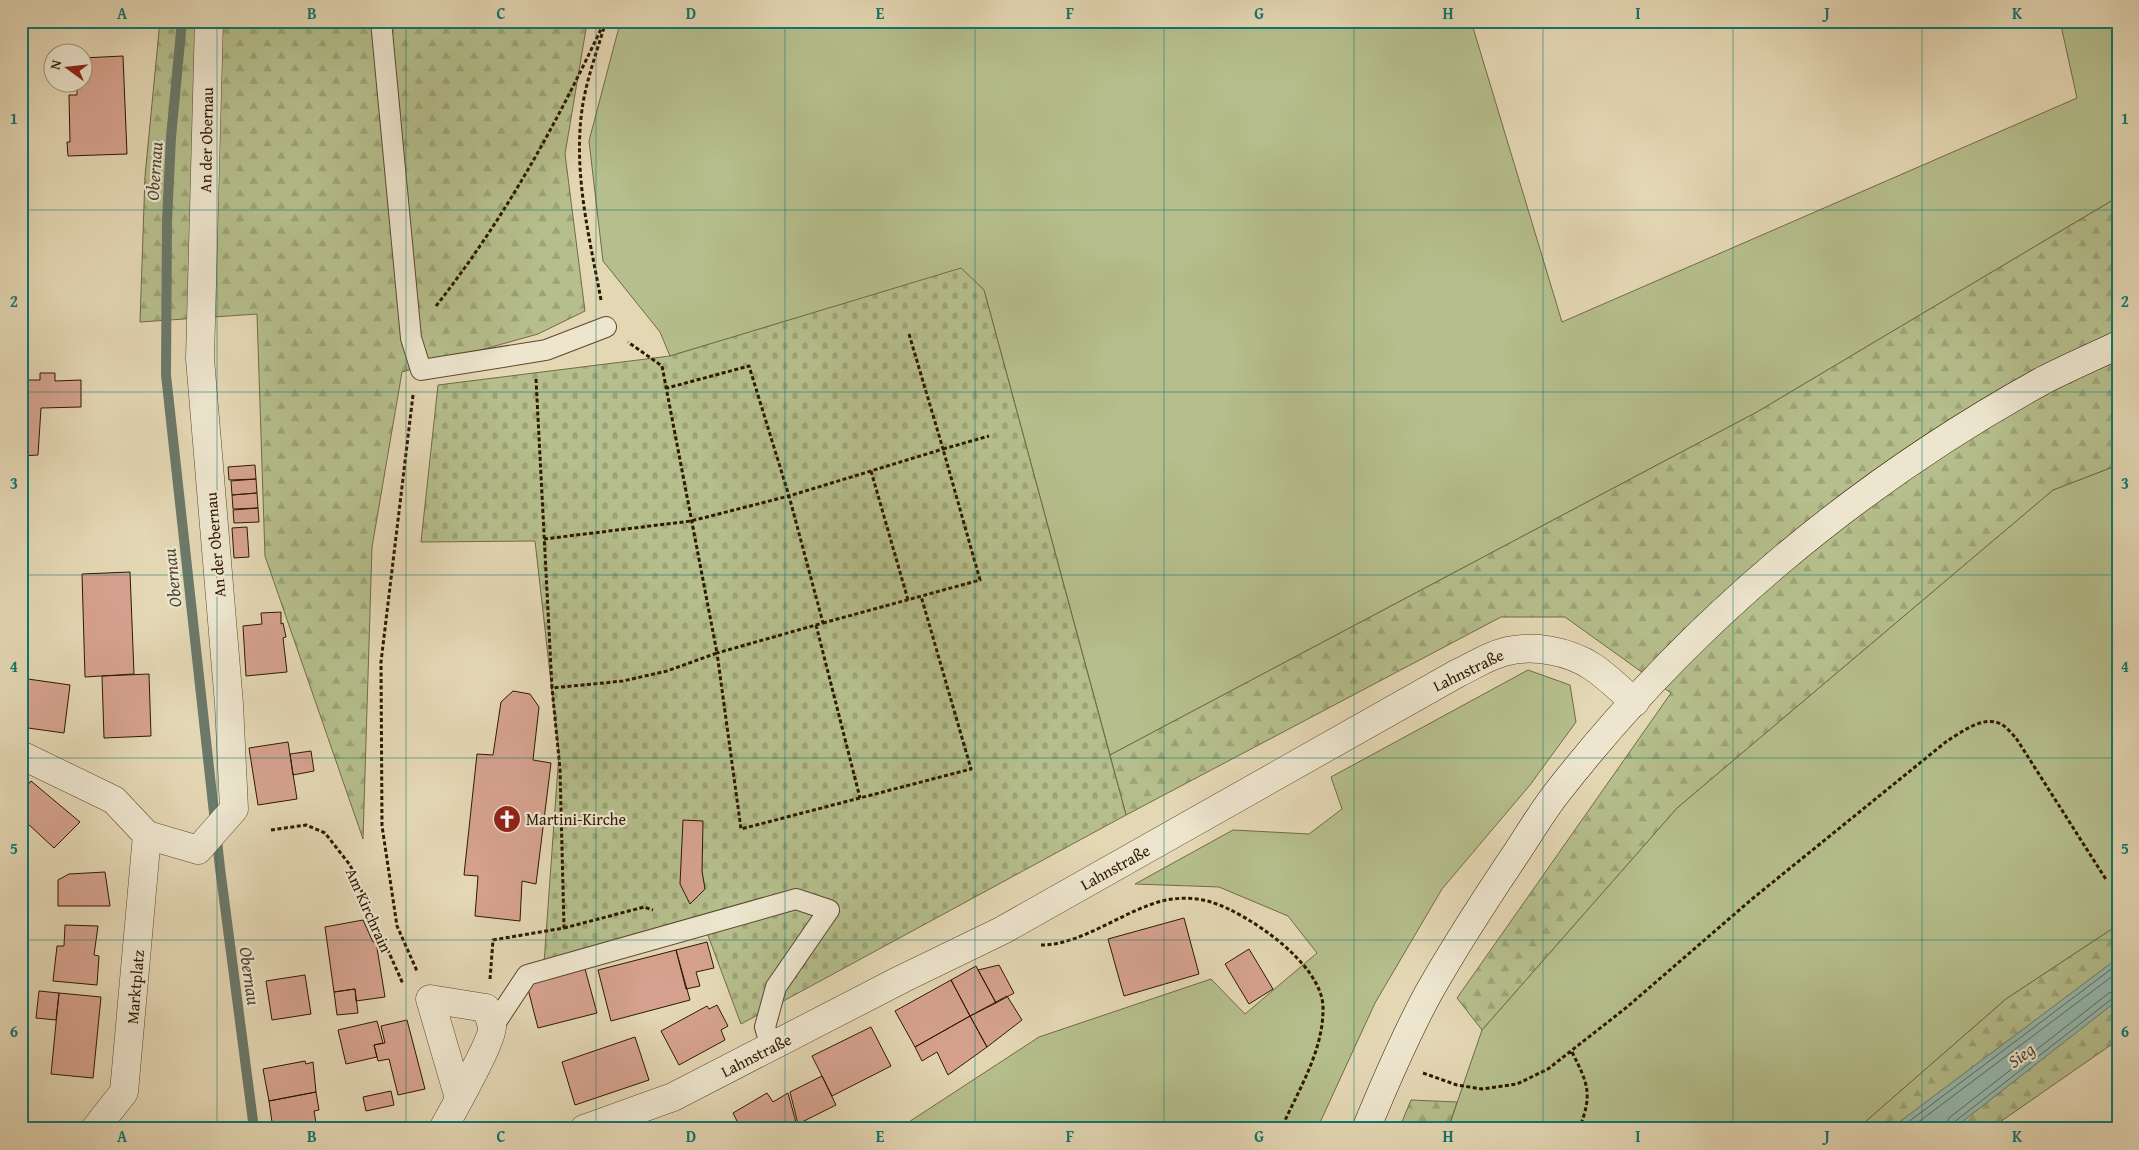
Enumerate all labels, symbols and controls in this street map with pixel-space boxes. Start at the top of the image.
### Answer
text: A [117,1,128,25]
text: B [307,1,317,25]
text: C [496,1,506,25]
text: D [686,1,696,25]
text: E [876,1,885,25]
text: F [1066,1,1074,25]
text: G [1254,1,1264,25]
text: H [1442,1,1454,25]
text: I [1635,1,1641,25]
text: J [1821,1,1830,25]
text: K [2012,1,2023,25]
north arrow [42,42,92,92]
text: N [45,57,66,72]
street label: An der Obernau [193,87,219,193]
text: 1 [10,106,18,130]
text: 1 [2121,106,2129,130]
water label: Obernau [138,141,170,201]
text: 2 [10,289,18,313]
text: 2 [2121,289,2129,313]
text: 3 [10,471,18,495]
text: 3 [2121,471,2129,495]
street label: An der Obernau [198,491,232,599]
water label: Obernau [155,547,189,609]
street label: Lahnstraße [1428,643,1508,697]
text: 4 [10,654,18,678]
text: 4 [2121,654,2129,678]
church icon: Martini-Kirche [492,804,522,834]
place label: Martini-Kirche [526,807,626,831]
text: 5 [10,836,18,860]
text: 5 [2121,836,2129,860]
street label: Lahnstraße [1076,838,1154,896]
street label: Am Kirchrain [340,864,398,956]
water label: Obernau [233,945,267,1007]
street label: Marktplatz [120,949,150,1025]
text: 6 [10,1019,18,1043]
text: 6 [2121,1019,2129,1043]
street label: Lahnstraße [717,1027,795,1083]
water label: Sieg [2002,1036,2040,1074]
text: A [117,1124,128,1148]
text: B [307,1124,317,1148]
text: C [496,1124,506,1148]
text: D [686,1124,696,1148]
text: E [876,1124,885,1148]
text: F [1066,1124,1074,1148]
text: G [1254,1124,1264,1148]
text: H [1442,1124,1454,1148]
text: I [1635,1124,1641,1148]
text: J [1821,1124,1830,1148]
text: K [2012,1124,2023,1148]

